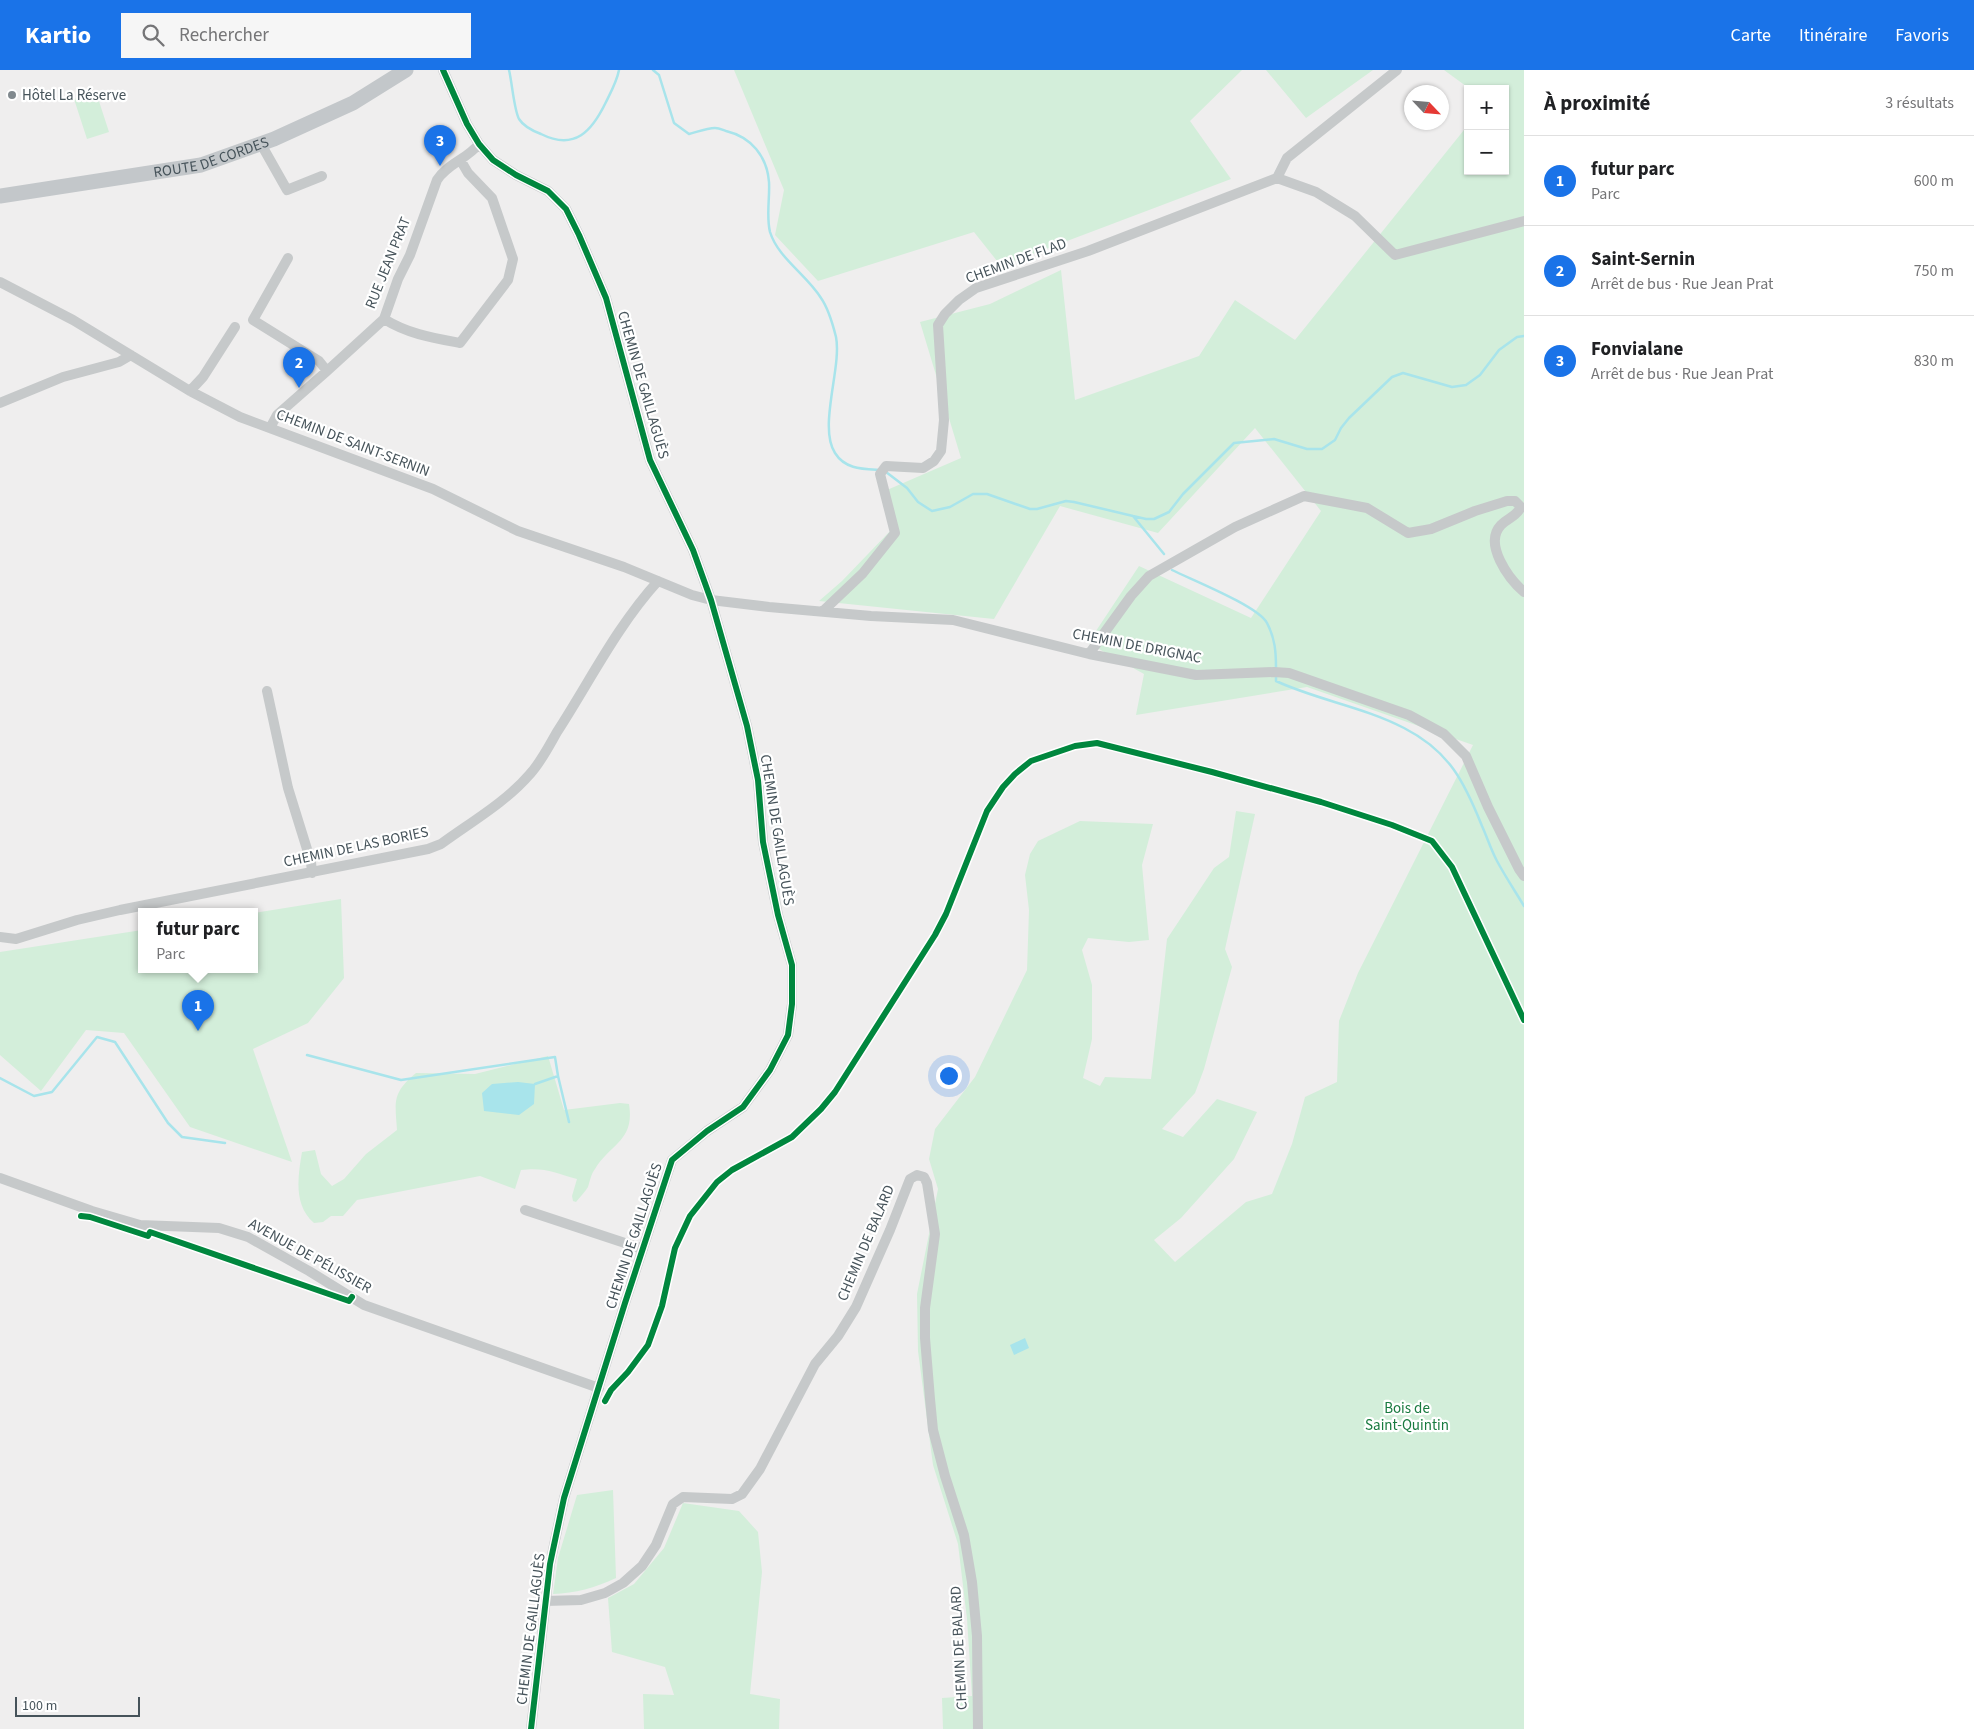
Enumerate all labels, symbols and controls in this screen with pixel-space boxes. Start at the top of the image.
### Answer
search box [121,13,471,58]
text: Kartio [25,18,91,53]
icon: search [139,21,167,49]
text: Rechercher [179,22,269,49]
text: Carte [1731,23,1771,48]
text: Itinéraire [1799,23,1867,48]
text: Favoris [1895,23,1949,48]
place label: Hôtel La Réserve [22,85,126,106]
north arrow [1404,85,1449,130]
map controls [1464,85,1509,175]
button: + [1464,85,1509,130]
text: À proximité [1544,88,1650,118]
marker: Hôtel La Réserve [6,89,18,101]
text: 3 résultats [1885,92,1954,114]
pin: 3 [424,125,456,166]
button: − [1464,130,1509,175]
street label: ROUTE DE CORDES [152,131,272,183]
text: futur parc [1591,156,1675,183]
text: 1 [1556,170,1564,192]
text: 600 m [1914,170,1954,192]
text: Parc [1591,183,1620,205]
street label: RUE JEAN PRAT [360,214,416,312]
street label: CHEMIN DE FLAD [963,233,1069,289]
text: Saint-Sernin [1591,246,1695,273]
text: 2 [1556,260,1564,282]
text: 750 m [1914,260,1954,282]
text: Arrêt de bus · Rue Jean Prat [1591,273,1774,295]
street label: CHEMIN DE GAILLAGUÈS [612,309,674,461]
text: Fonvialane [1591,336,1683,363]
pin: 2 [283,347,315,388]
text: 3 [1556,350,1564,372]
text: 830 m [1914,350,1954,372]
text: Arrêt de bus · Rue Jean Prat [1591,363,1774,385]
street label: CHEMIN DE SAINT-SERNIN [273,404,433,482]
street label: CHEMIN DE DRIGNAC [1071,623,1204,669]
street label: CHEMIN DE GAILLAGUÈS [755,753,799,907]
street label: CHEMIN DE LAS BORIES [282,821,430,873]
popup [138,908,258,973]
text: futur parc [156,916,240,943]
text: Parc [156,943,185,965]
pin: 1 [182,990,214,1031]
your location [936,1063,962,1089]
street label: CHEMIN DE GAILLAGUÈS [600,1160,668,1312]
street label: CHEMIN DE BALARD [832,1182,900,1304]
street label: AVENUE DE PÉLISSIER [245,1213,376,1299]
park label: Bois de Saint-Quintin [1365,1398,1449,1436]
street label: CHEMIN DE GAILLAGUÈS [511,1552,551,1706]
street label: CHEMIN DE BALARD [945,1585,973,1711]
scale bar [15,1694,140,1717]
text: 100 m [22,1696,57,1716]

